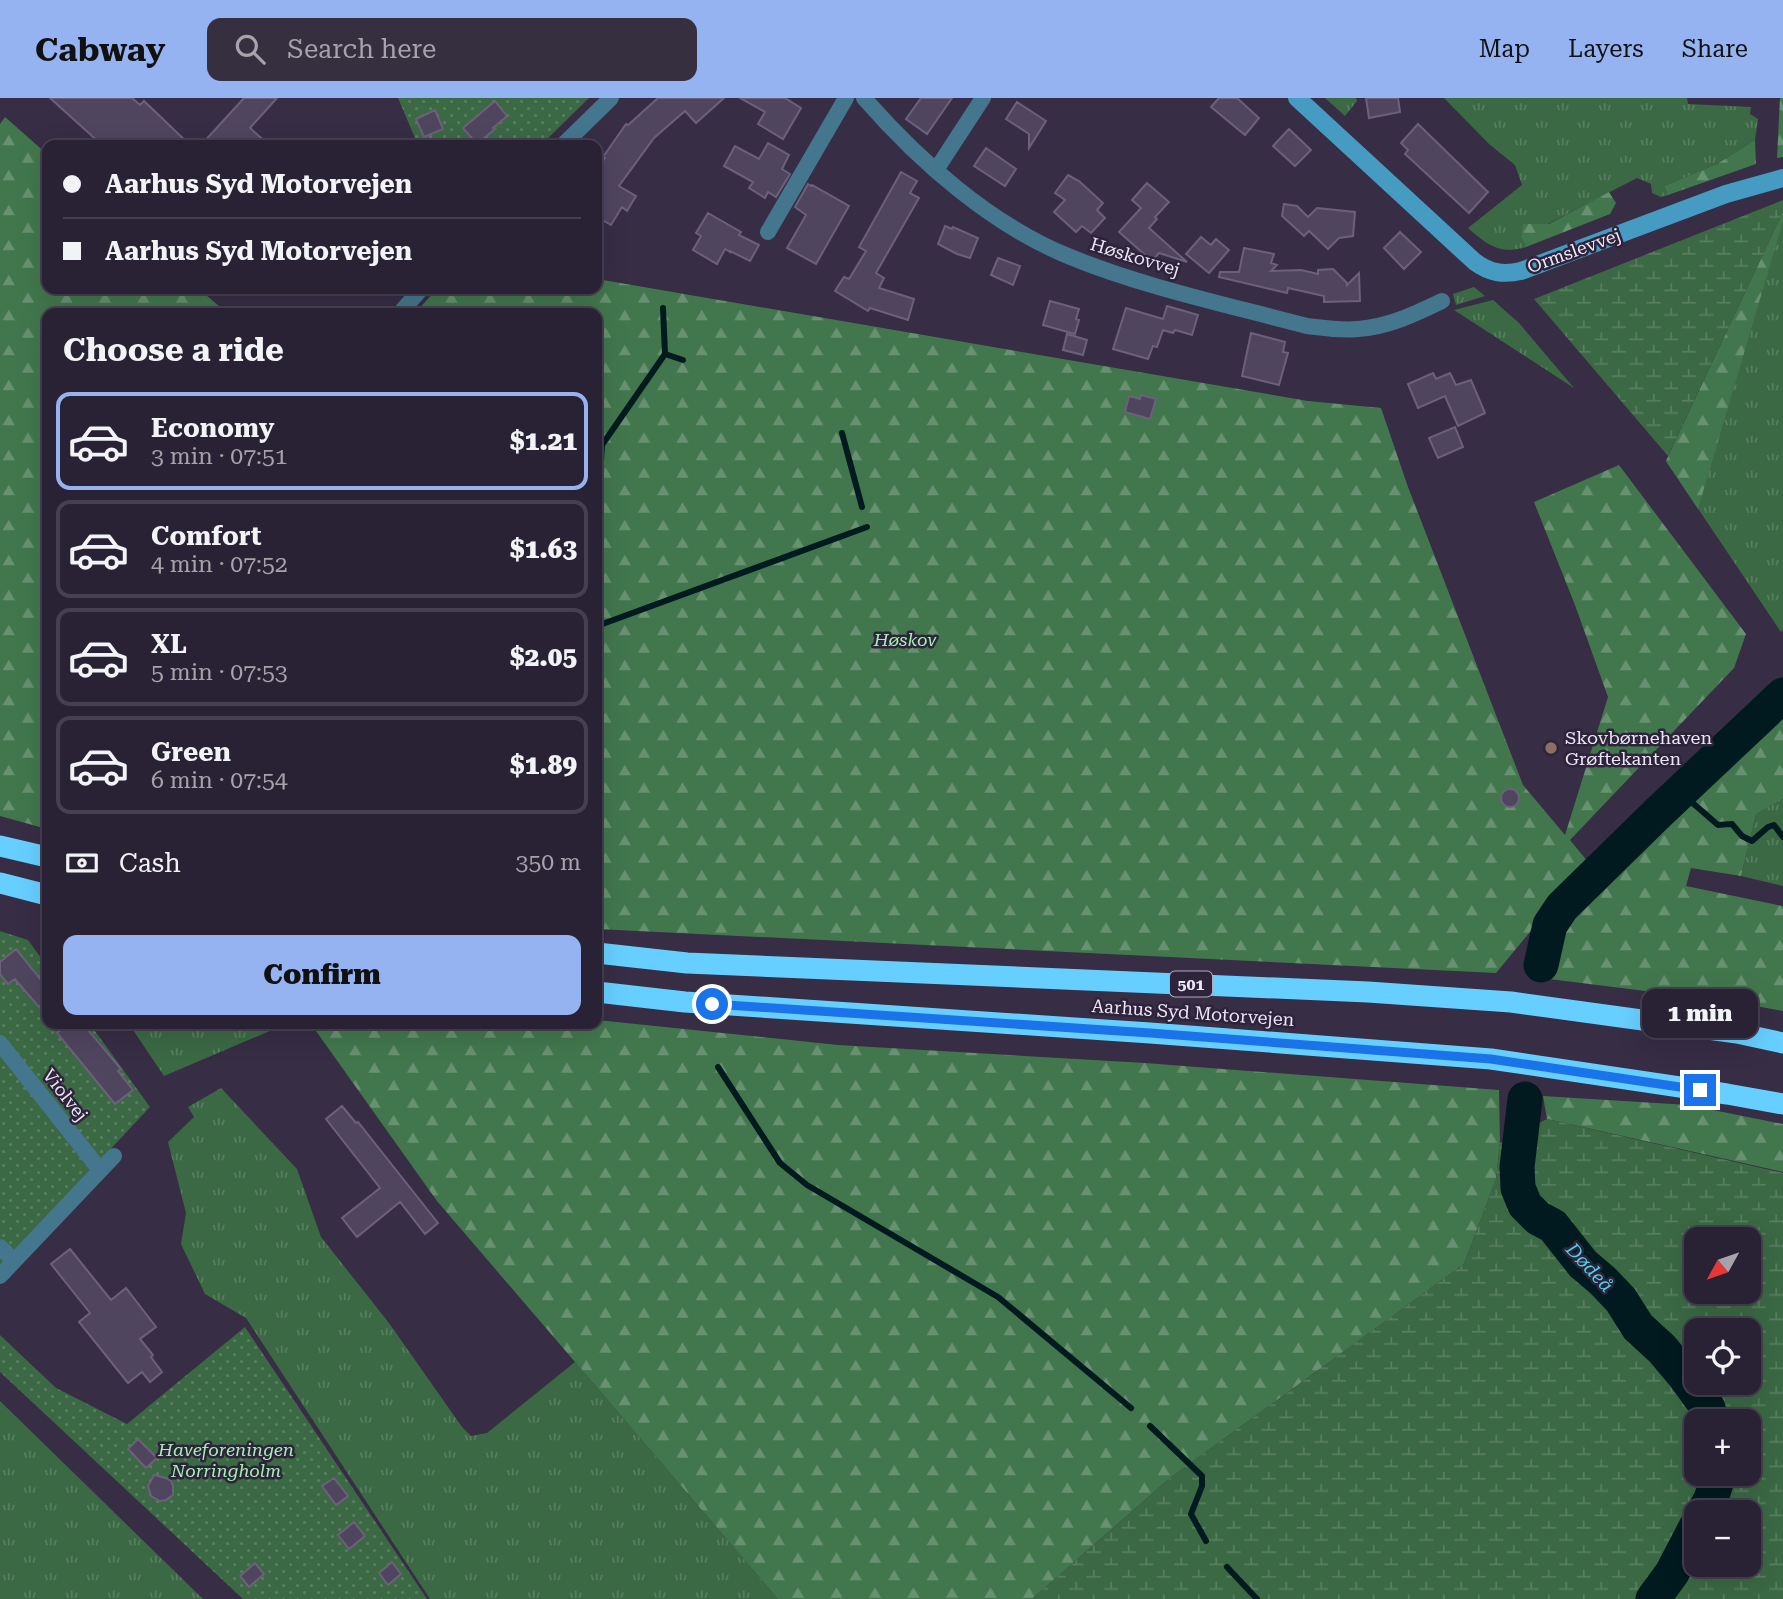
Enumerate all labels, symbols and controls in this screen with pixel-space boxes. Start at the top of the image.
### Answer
search box [207,18,697,81]
text: Cabway [35,30,165,69]
icon: search [231,30,269,68]
text: Search here [287,34,436,64]
text: Map [1479,35,1530,63]
text: Layers [1568,35,1644,63]
text: Share [1682,35,1748,63]
text: Aarhus Syd Motorvejen [105,169,412,199]
street label: Ormslevvej [1524,224,1624,277]
street label: Høskovvej [1088,233,1182,280]
text: Aarhus Syd Motorvejen [105,236,412,266]
text: Choose a ride [63,331,284,369]
icon: car [67,410,130,473]
text: Economy [151,413,274,443]
text: $1.21 [510,426,577,456]
text: 3 min · 07:51 [151,443,288,470]
icon: car [67,518,130,581]
text: Comfort [151,521,261,551]
text: $1.63 [510,534,577,564]
text: 4 min · 07:52 [151,551,288,578]
icon: car [67,626,130,689]
text: XL [151,629,187,659]
park label: Høskov [873,629,937,650]
text: $2.05 [510,642,577,672]
text: 5 min · 07:53 [151,659,288,686]
place label: Skovbørnehaven Grøftekanten [1565,727,1712,769]
icon: car [67,734,130,797]
text: Green [151,737,231,767]
marker: Skovbørnehaven Grøftekanten [1543,740,1559,756]
text: $1.89 [510,750,577,780]
text: 6 min · 07:54 [151,767,288,794]
icon: cash [63,844,101,882]
text: Cash [119,848,181,878]
text: 350 m [516,849,581,876]
button: Confirm [63,935,581,1015]
road number: 501 [1170,972,1212,996]
route start [696,988,728,1020]
callout: 1 min [1642,988,1758,1038]
street label: Aarhus Syd Motorvejen [1091,995,1295,1030]
text: 1 min [1668,1000,1732,1027]
street label: Violvej [39,1064,92,1125]
route end [1684,1074,1716,1106]
north arrow [1684,1227,1760,1304]
map controls [1684,1227,1761,1577]
water label: Dødeå [1560,1237,1618,1297]
button: locate [1684,1318,1761,1395]
button: + [1684,1409,1761,1486]
park label: Haveforeningen Norringholm [157,1439,294,1481]
button: − [1684,1500,1761,1577]

